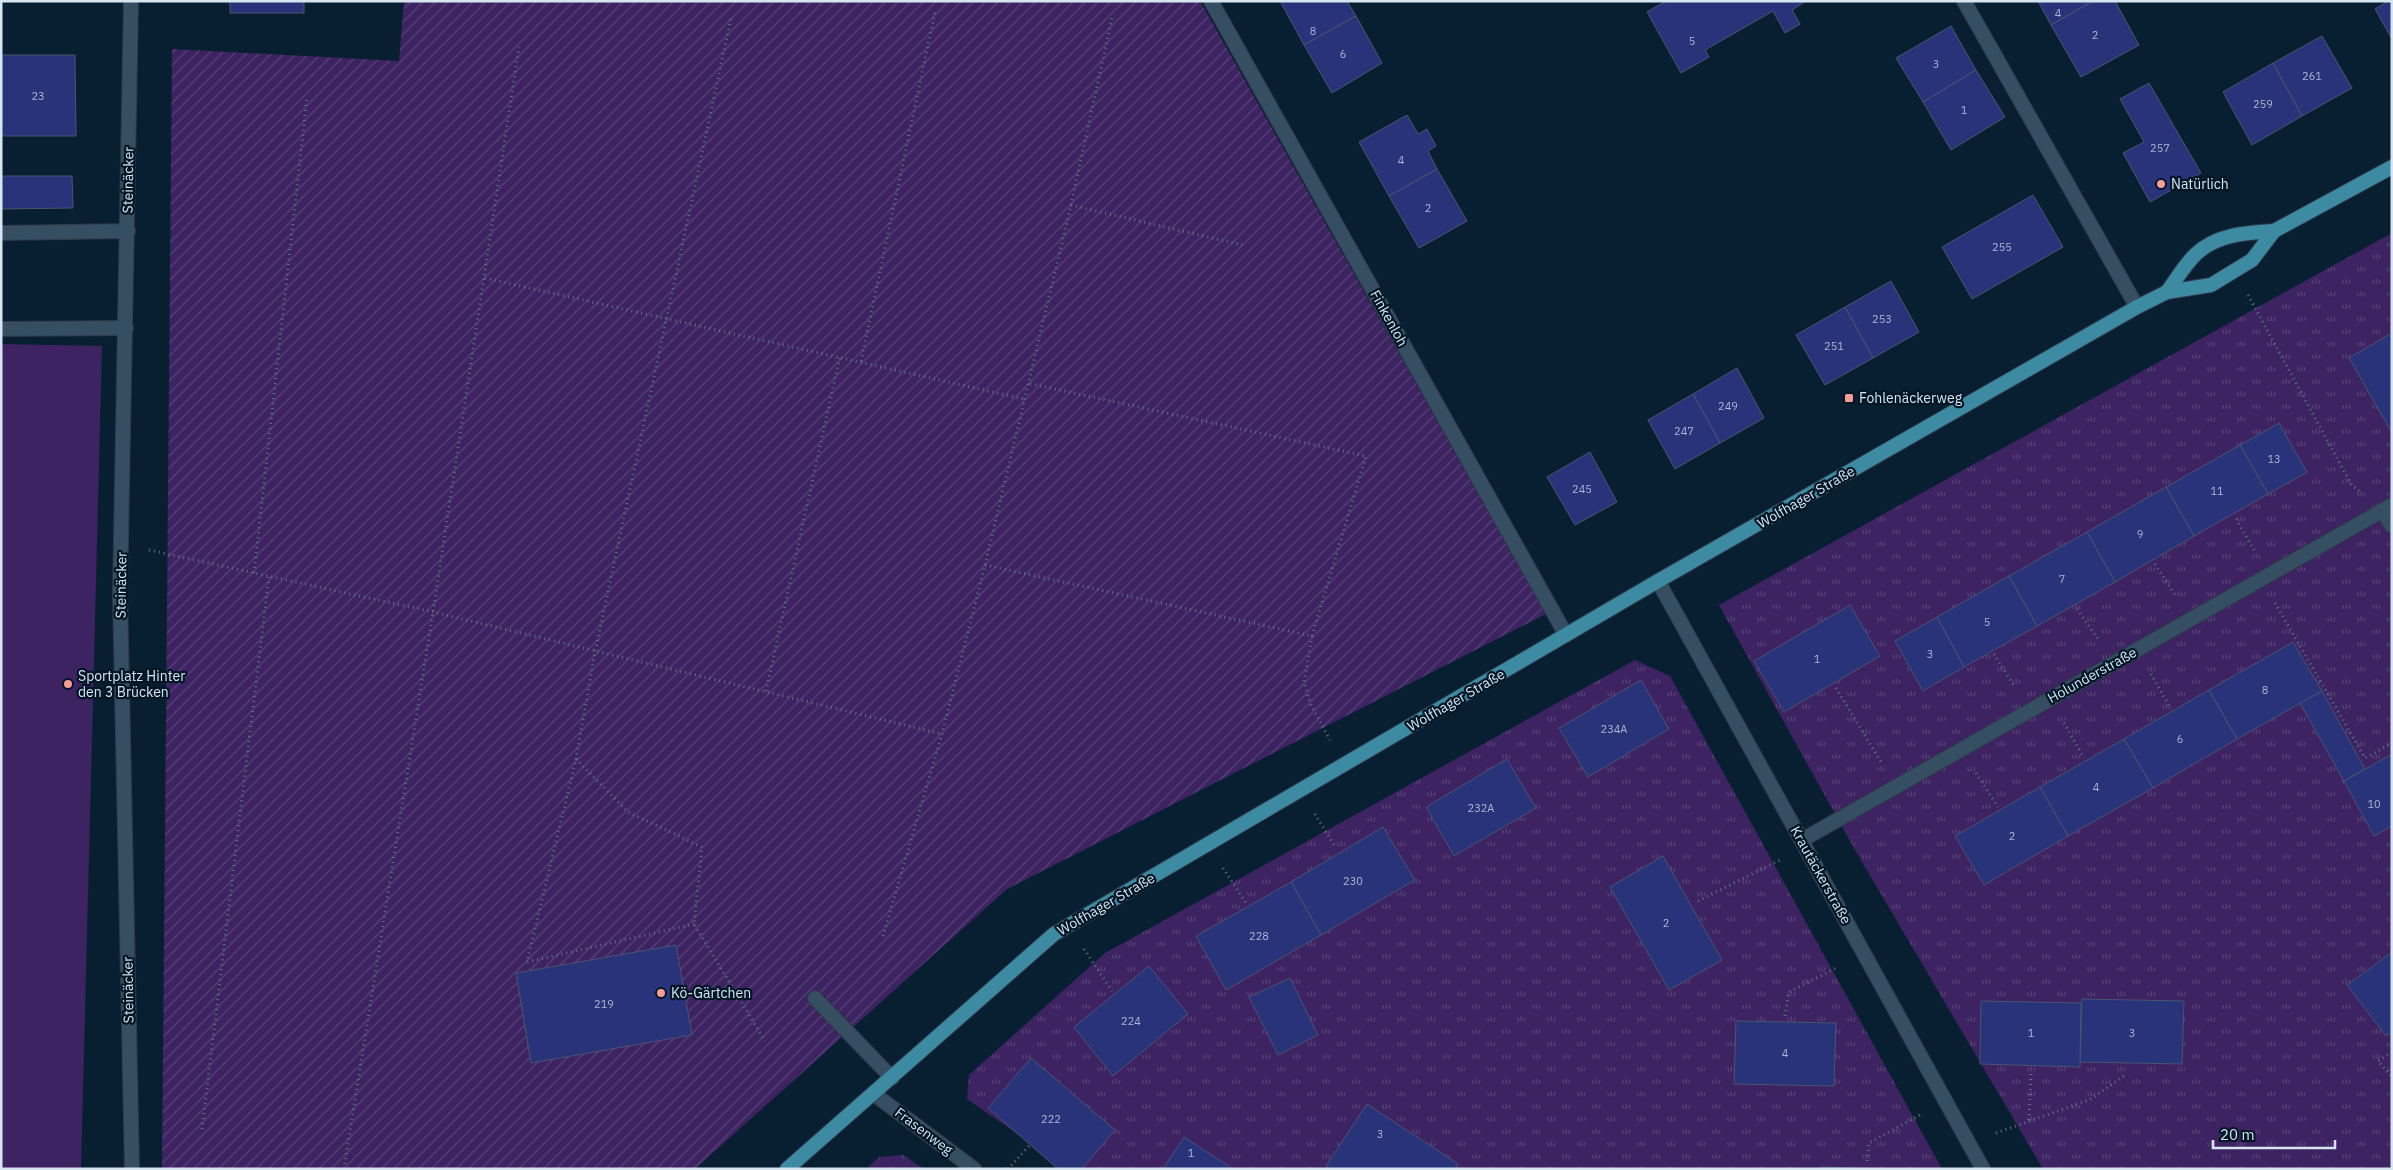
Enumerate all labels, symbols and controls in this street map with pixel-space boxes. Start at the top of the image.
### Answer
house number: 4 [2055,6,2062,20]
house number: 8 [1310,24,1316,38]
house number: 2 [2092,28,2098,42]
house number: 5 [1689,34,1695,48]
house number: 6 [1340,47,1346,61]
house number: 3 [1933,57,1939,71]
house number: 261 [2302,69,2322,83]
house number: 23 [31,89,45,103]
house number: 259 [2253,97,2273,111]
house number: 1 [1961,103,1968,117]
house number: 257 [2150,141,2170,155]
street label: Steinäcker [118,147,138,213]
house number: 4 [1398,153,1405,167]
place label: Natürlich [2171,175,2229,193]
marker: Natürlich [2155,178,2167,190]
house number: 2 [1425,201,1431,215]
house number: 255 [1992,240,2012,254]
street label: Finkenloh [1366,287,1412,349]
house number: 253 [1872,312,1892,326]
house number: 251 [1824,339,1844,353]
place label: Fohlenäckerweg [1859,389,1963,407]
marker: Fohlenäckerweg [1843,392,1855,404]
house number: 249 [1718,399,1738,413]
house number: 247 [1674,424,1694,438]
house number: 13 [2267,452,2281,466]
street label: Wolfhager Straße [1754,462,1858,532]
house number: 245 [1572,482,1592,496]
house number: 11 [2210,484,2224,498]
house number: 9 [2137,527,2143,541]
street label: Steinäcker [111,552,131,618]
house number: 7 [2059,572,2065,586]
house number: 5 [1984,615,1990,629]
street label: Holunderstraße [2044,643,2140,707]
house number: 3 [1927,647,1933,661]
house number: 1 [1814,652,1821,666]
street label: Wolfhager Straße [1404,665,1508,735]
place label: Sportplatz Hinter den 3 Brücken [78,667,185,701]
marker: Sportplatz Hinter den 3 Brücken [62,678,74,690]
house number: 8 [2262,683,2268,697]
house number: 234A [1601,722,1627,736]
house number: 6 [2177,732,2183,746]
house number: 4 [2093,780,2100,794]
house number: 10 [2367,797,2381,811]
house number: 232A [1468,801,1494,815]
street label: Krautäckerstraße [1787,823,1856,928]
house number: 2 [2009,829,2015,843]
street label: Wolfhager Straße [1054,869,1158,939]
house number: 230 [1343,874,1363,888]
house number: 2 [1663,916,1669,930]
house number: 228 [1249,929,1269,943]
street label: Steinäcker [118,957,138,1023]
place label: Kö-Gärtchen [671,984,751,1002]
marker: Kö-Gärtchen [655,987,667,999]
house number: 219 [594,997,614,1011]
house number: 224 [1121,1014,1141,1028]
house number: 1 [2028,1026,2035,1040]
house number: 3 [2129,1026,2135,1040]
house number: 4 [1782,1046,1789,1060]
street label: Frasenweg [891,1103,957,1159]
house number: 222 [1041,1112,1061,1126]
scale bar [2213,1118,2336,1150]
text: 20 m [2220,1125,2255,1144]
house number: 3 [1377,1127,1383,1141]
house number: 1 [1188,1146,1195,1160]

